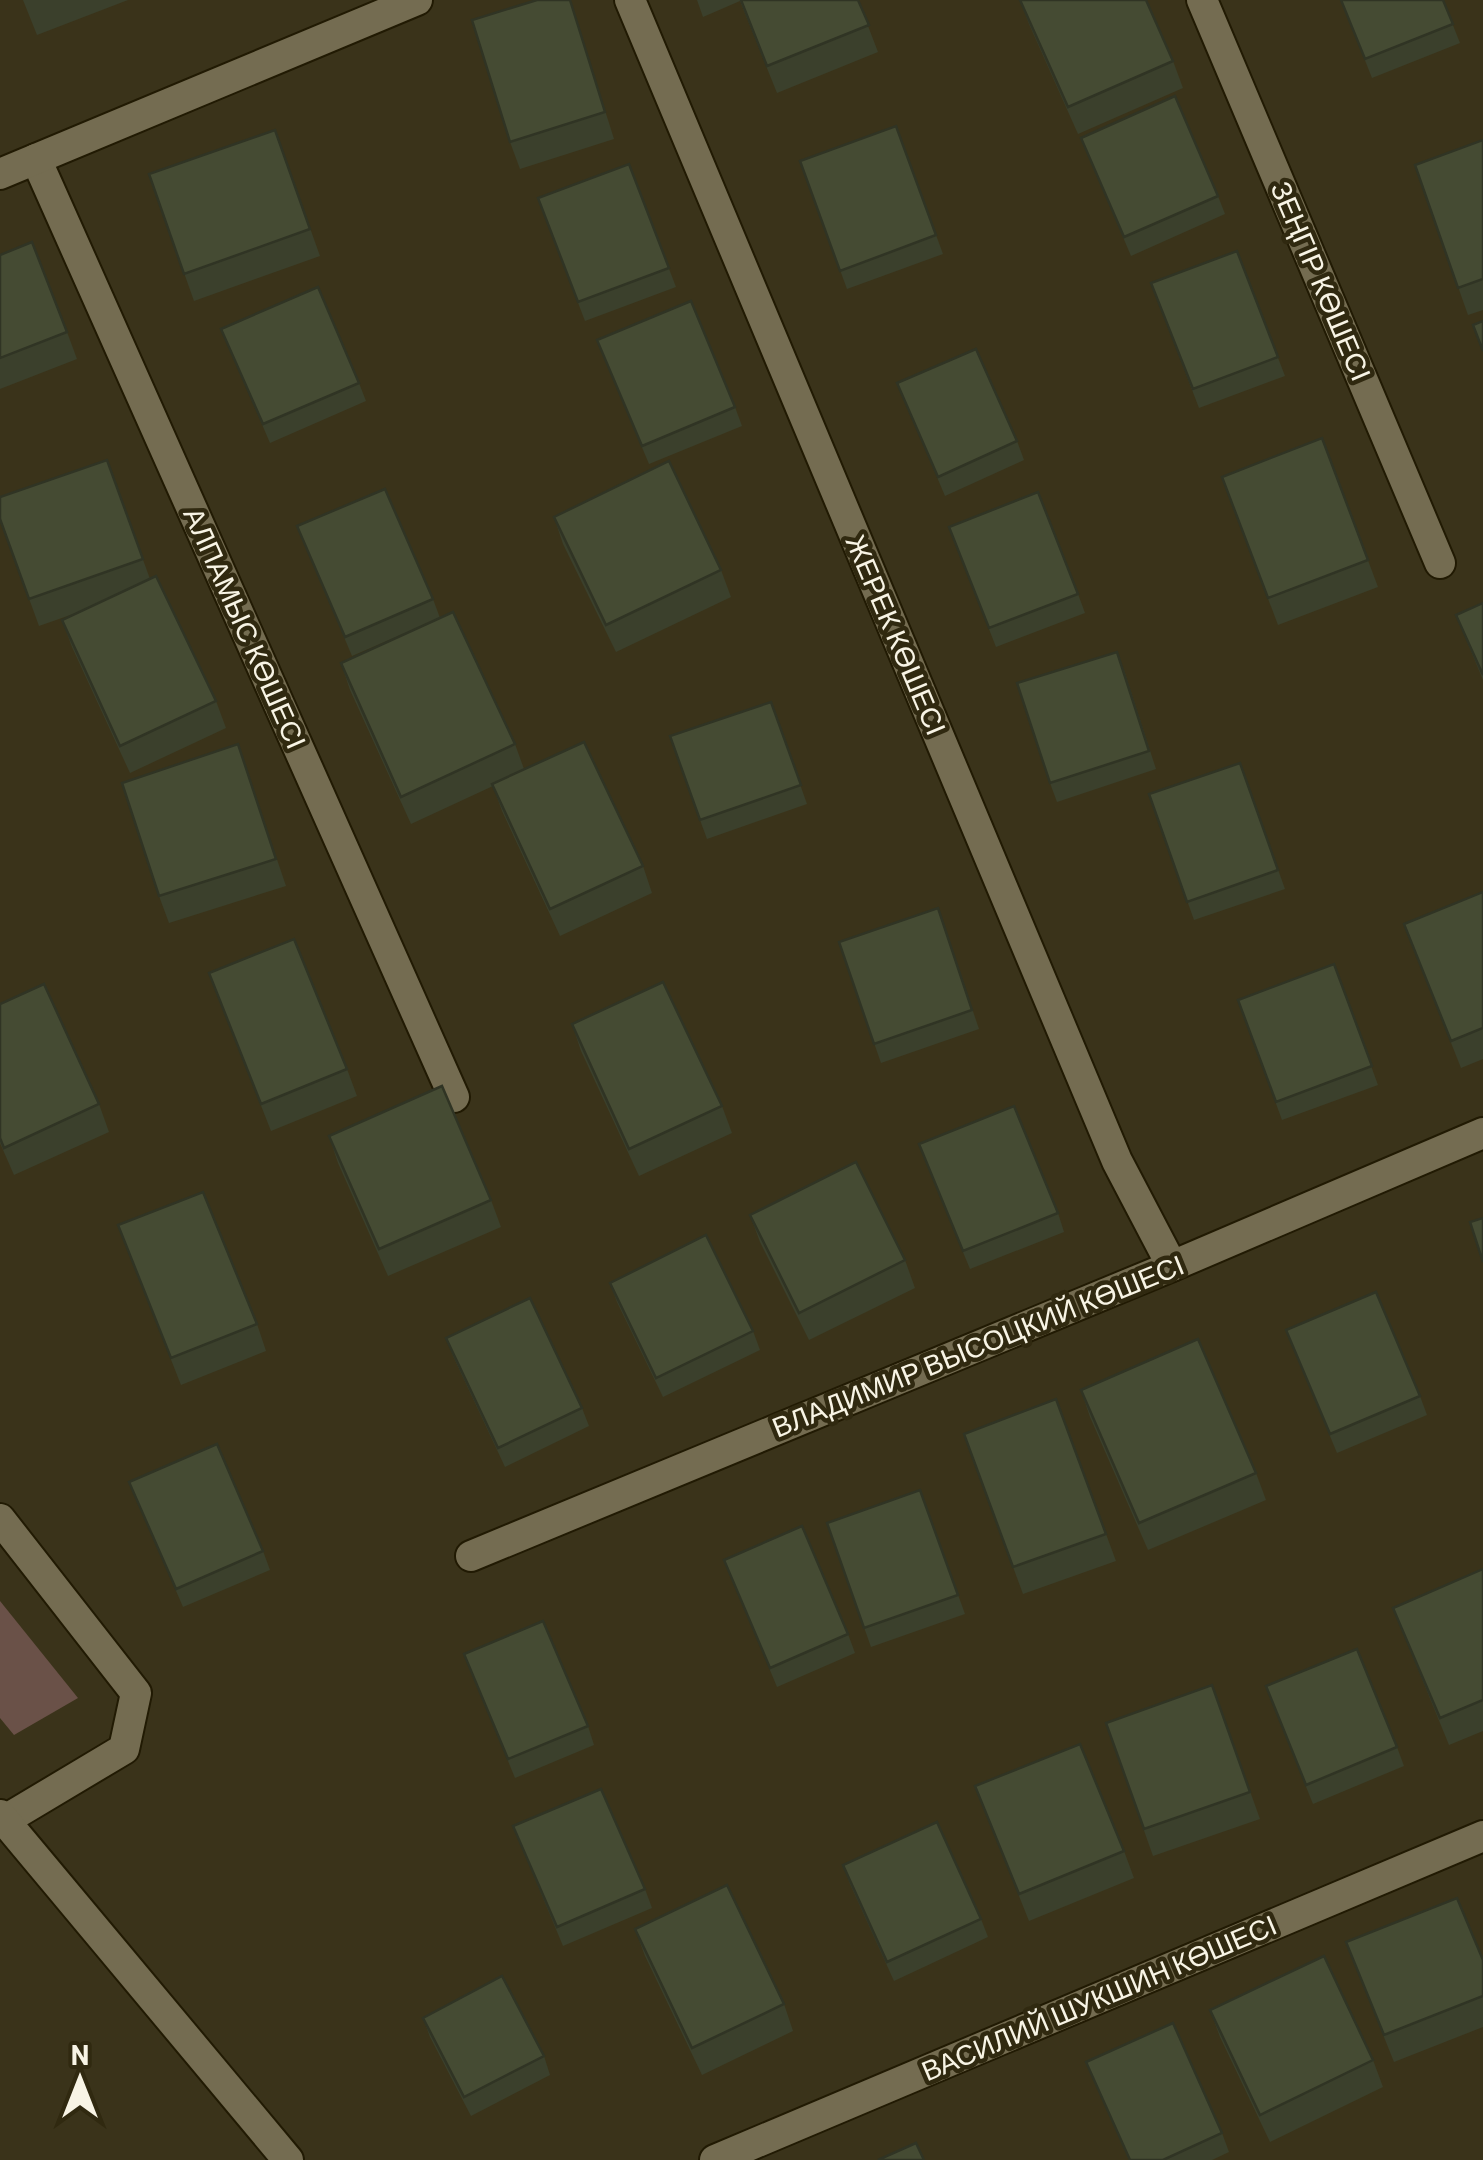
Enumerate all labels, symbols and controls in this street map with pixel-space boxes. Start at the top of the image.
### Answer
street label: ЗЕҢГІР КӨШЕСІ [1265,176,1379,386]
street label: АЛПАМЫС КӨШЕСІ [177,502,314,754]
street label: ЖЕРЕК КӨШЕСІ [839,529,954,740]
street label: ВЛАДИМИР ВЫСОЦКИЙ КӨШЕСІ [767,1247,1189,1443]
street label: ВАСИЛИЙ ШУКШИН КӨШЕСІ [916,1907,1281,2087]
north arrow [30,2030,130,2130]
text: N [71,2037,89,2071]

